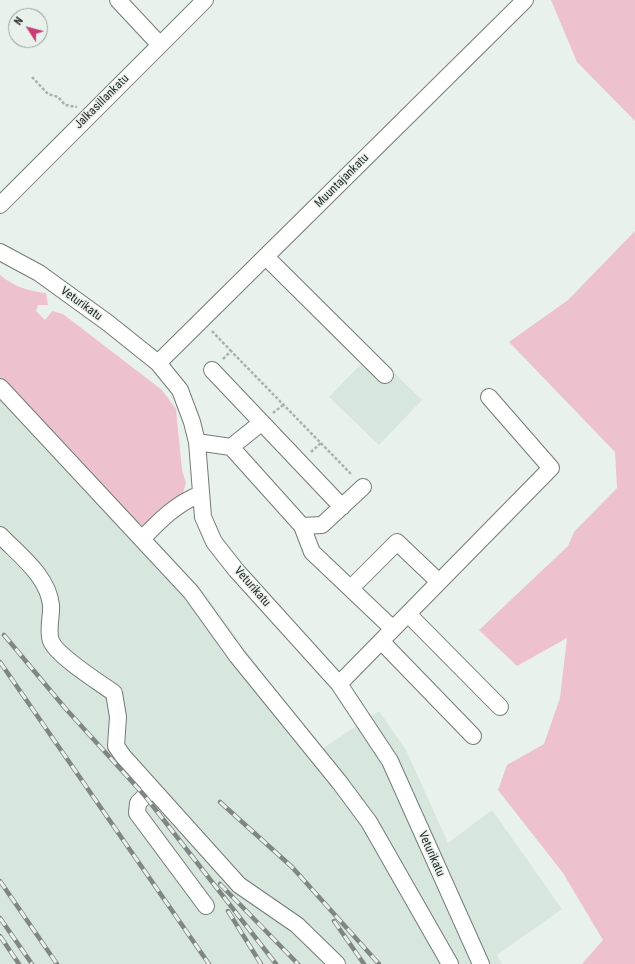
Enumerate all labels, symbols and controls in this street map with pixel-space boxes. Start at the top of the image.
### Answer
north arrow [8,8,48,48]
text: N [11,15,26,28]
street label: Jalkasillankatu [72,72,132,132]
street label: Muuntajankatu [312,151,372,211]
street label: Veturikatu [57,284,105,324]
street label: Veturikatu [231,564,273,610]
street label: Veturikatu [415,829,447,879]

